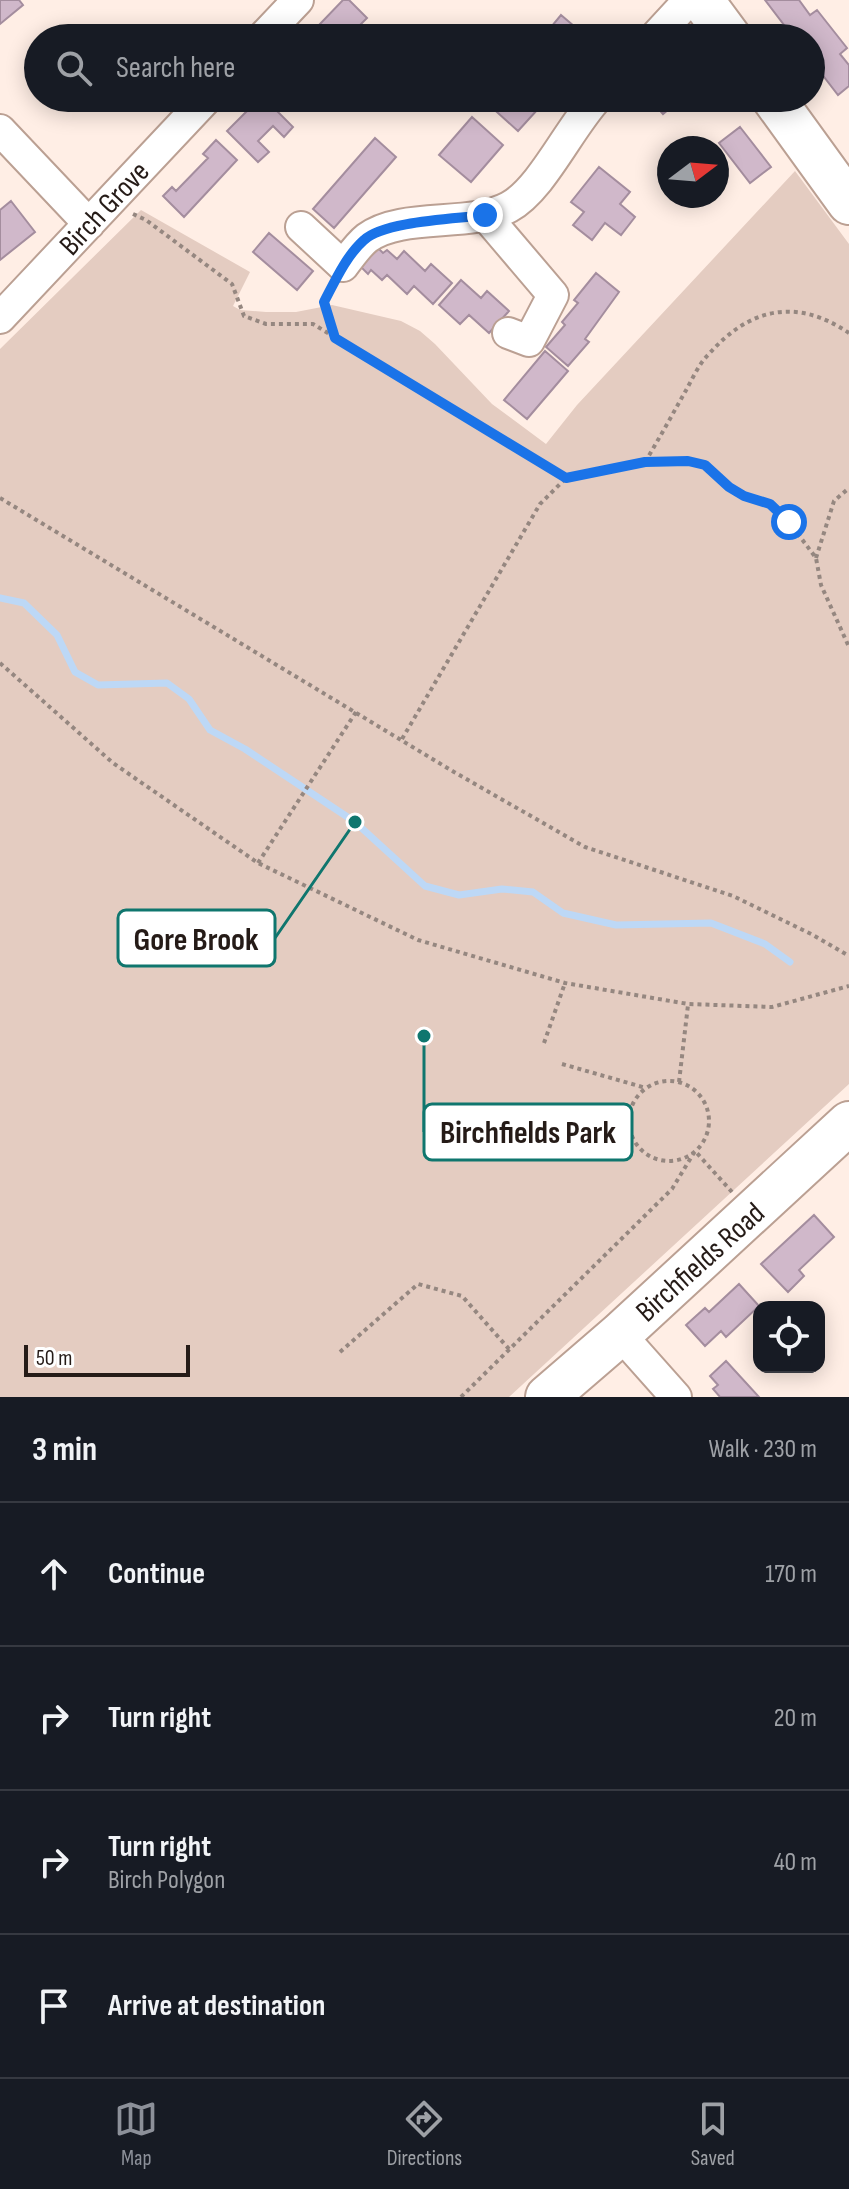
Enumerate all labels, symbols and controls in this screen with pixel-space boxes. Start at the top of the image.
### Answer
search box [24,24,825,112]
icon: search [52,46,96,90]
text: Search here [116,50,235,86]
north arrow [657,136,729,208]
street label: Birch Grove [52,154,157,263]
route end [467,197,503,233]
route start [771,504,807,540]
callout: Gore Brook [118,910,275,966]
text: Gore Brook [133,921,259,960]
callout: Birchfields Park [424,1104,632,1160]
text: Birchfields Park [440,1114,616,1153]
street label: Birchfields Road [629,1196,772,1330]
map controls [753,1301,825,1373]
button: locate [753,1301,825,1373]
scale bar [24,1341,190,1377]
text: 50 m [36,1345,72,1372]
text: 3 min [32,1429,97,1470]
text: Walk · 230 m [708,1434,817,1465]
icon: ahead [32,1552,76,1596]
text: Continue [108,1556,205,1592]
text: 170 m [765,1559,817,1590]
icon: right [32,1696,76,1740]
text: Turn right [108,1700,211,1736]
text: 20 m [774,1703,817,1734]
text: Turn right [108,1829,211,1865]
icon: right [32,1840,76,1884]
text: 40 m [774,1847,817,1878]
text: Birch Polygon [108,1865,225,1896]
icon: arrive [32,1984,76,2028]
text: Arrive at destination [108,1988,325,2024]
tab: Map [114,2097,158,2172]
tab: Directions [387,2097,462,2172]
tab: Saved [691,2097,735,2172]

